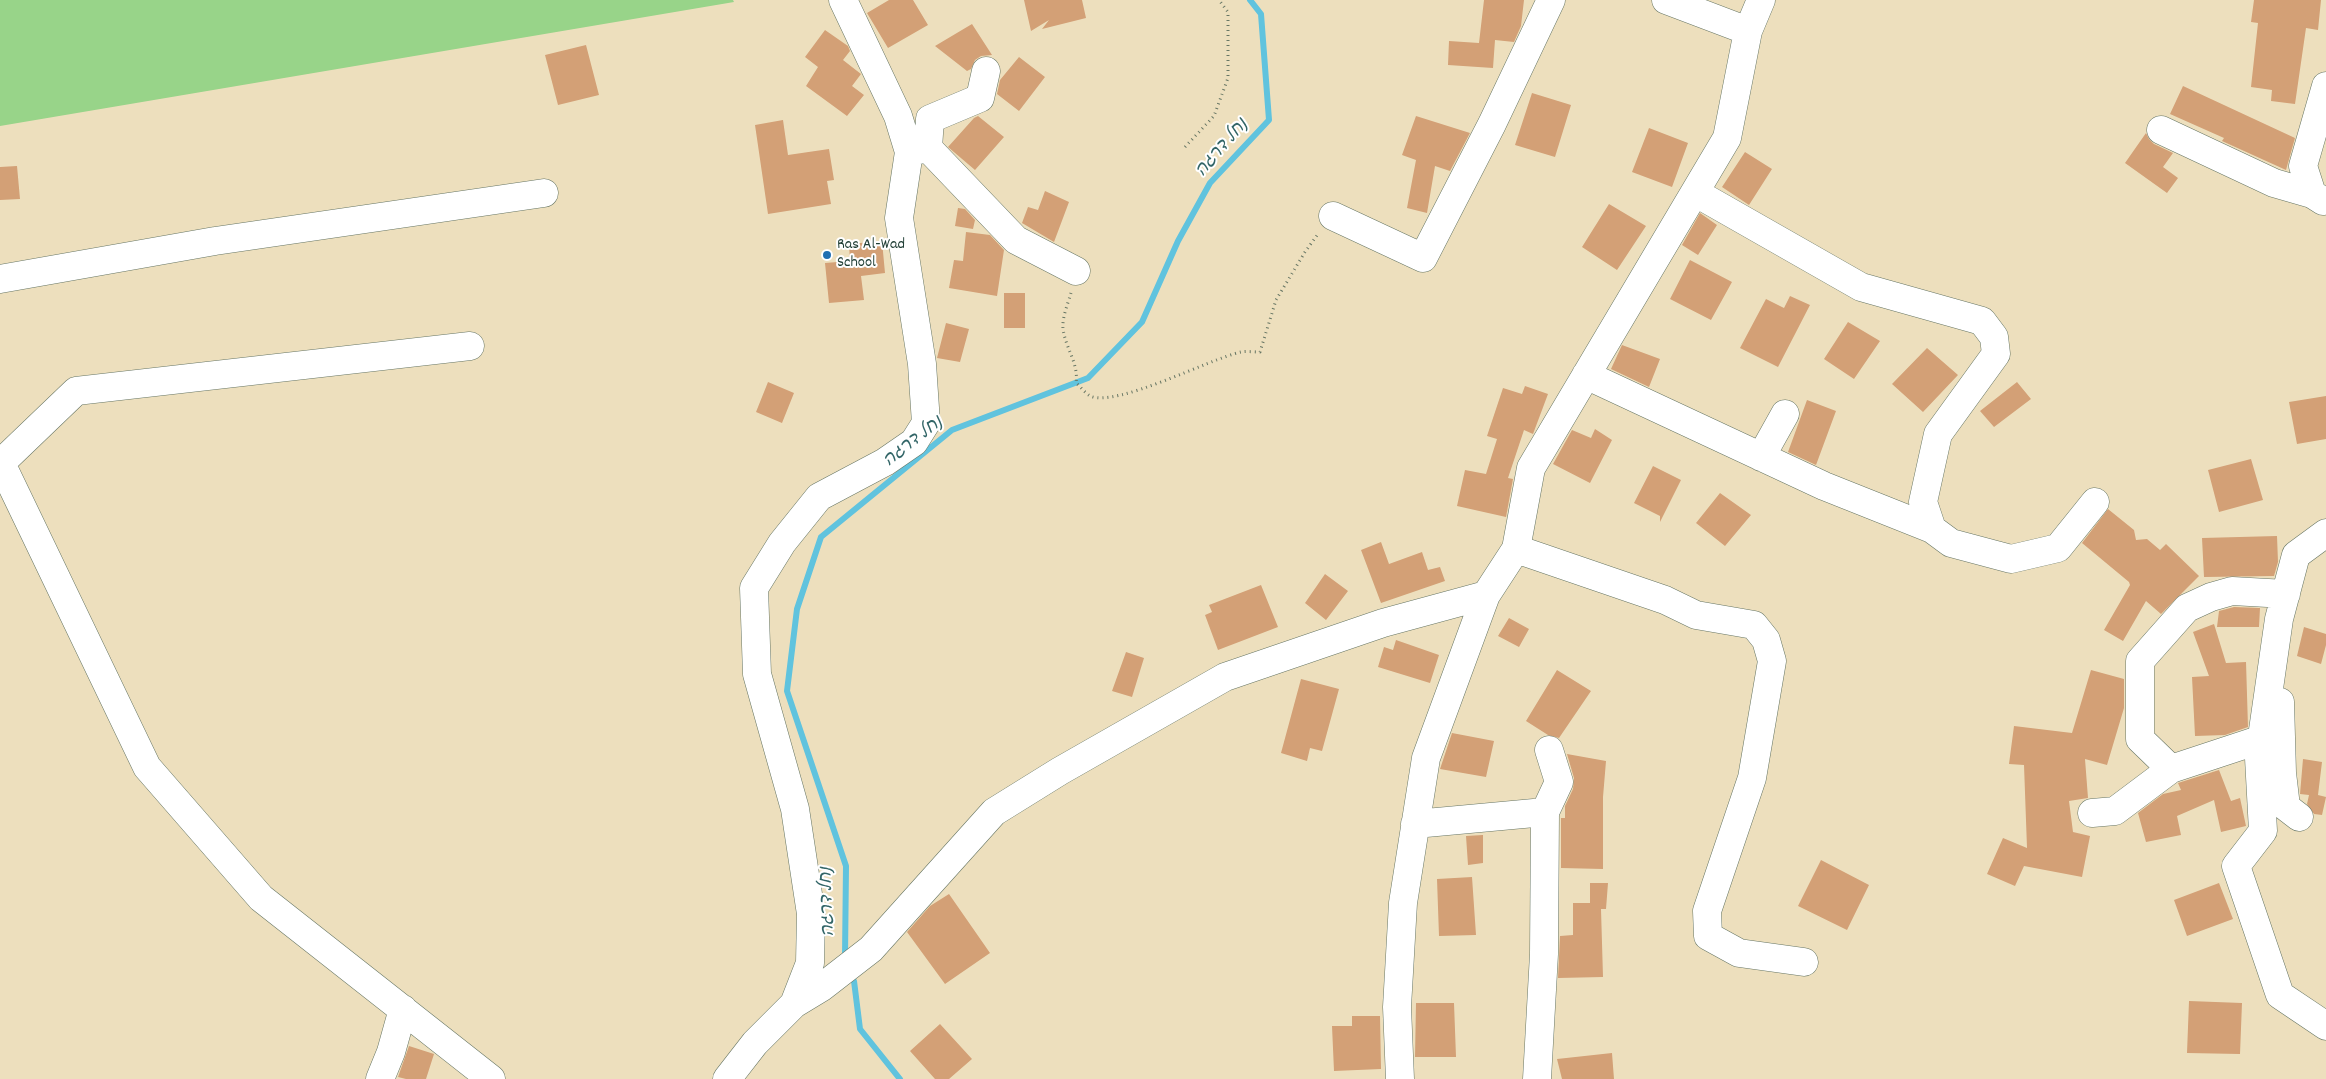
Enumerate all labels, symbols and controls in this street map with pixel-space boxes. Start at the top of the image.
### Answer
water label: נחל דרגה [1192,116,1254,182]
place label: Ras Al-Wad School [837,236,905,274]
marker: Ras Al-Wad School [821,249,833,261]
water label: נחל דרגה [880,413,948,473]
water label: נחל דרגה [817,867,841,937]

